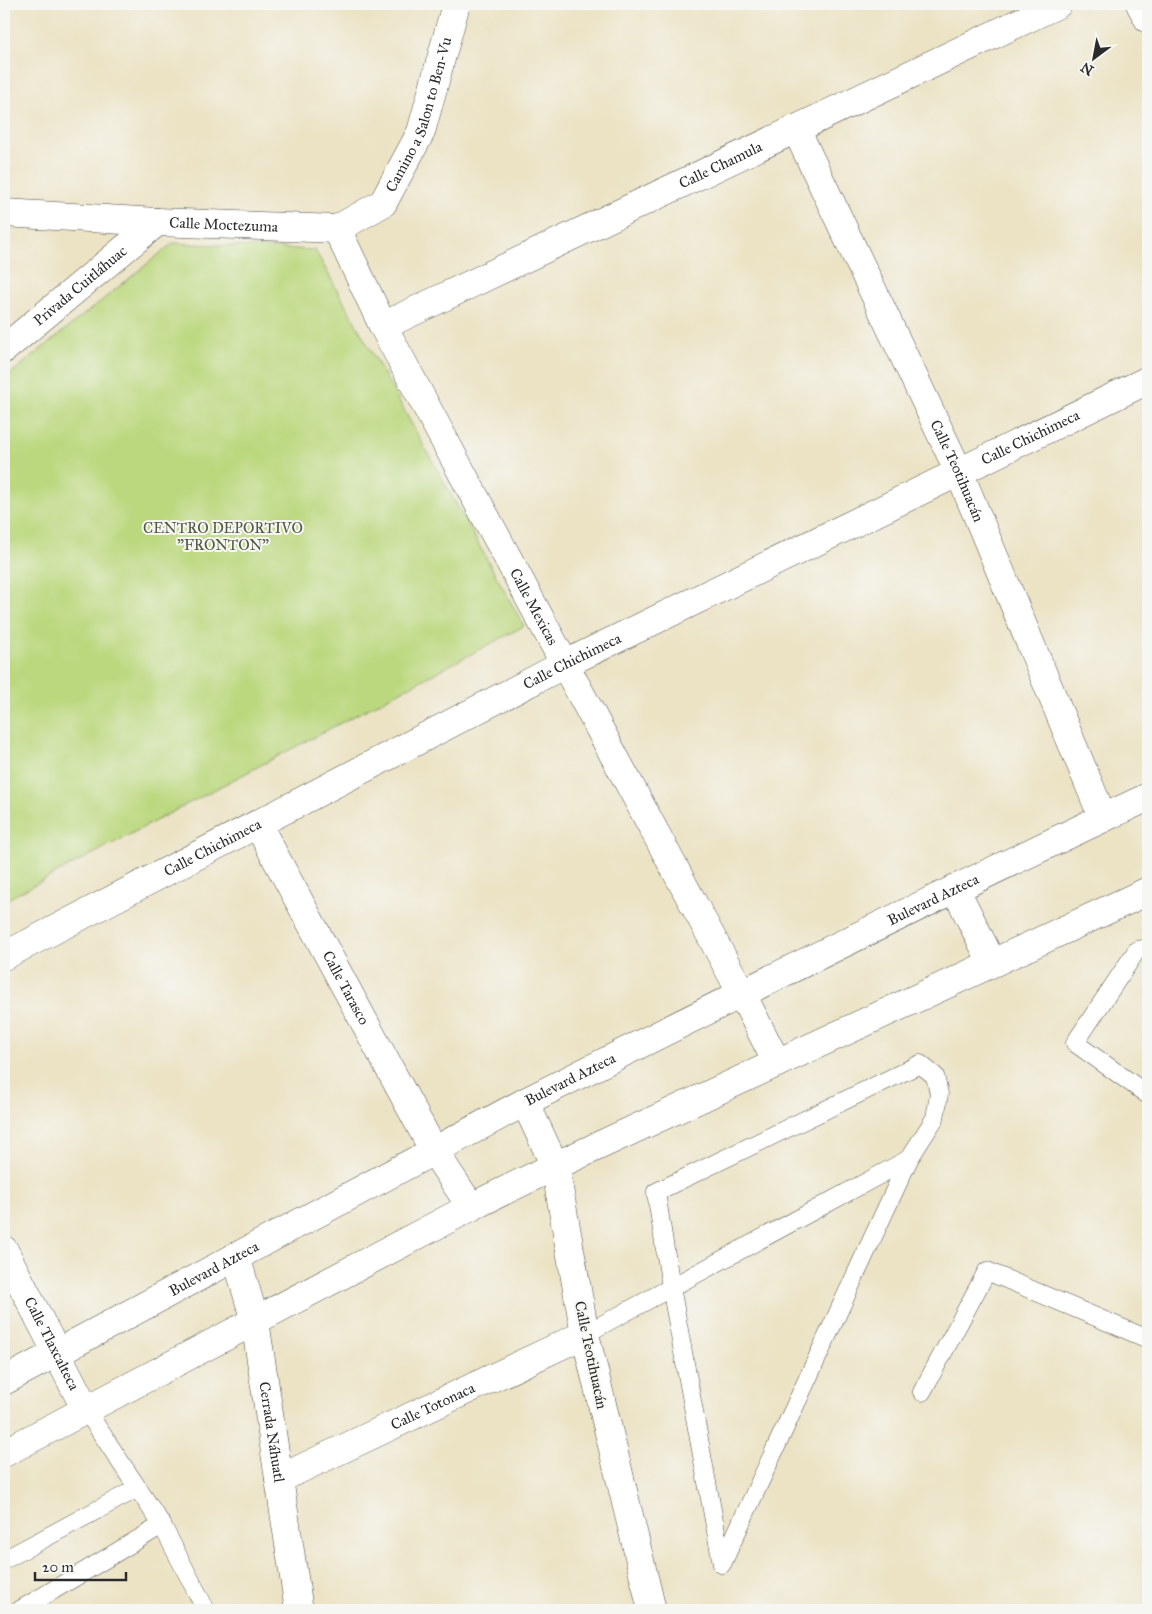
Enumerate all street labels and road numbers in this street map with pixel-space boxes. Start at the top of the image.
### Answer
street label: Camino a Salon to Ben-Vu [382,35,456,195]
street label: Calle Chamula [676,137,766,192]
street label: Calle Moctezuma [169,213,279,236]
street label: Privada Cuitláhuac [30,242,130,330]
street label: Calle Chichimeca [978,406,1083,469]
street label: Calle Teotihuacán [927,417,988,525]
street label: Calle Mexicas [506,565,562,648]
street label: Calle Chichimeca [520,629,624,693]
street label: Calle Chichimeca [161,814,265,880]
street label: Bulevard Azteca [885,870,982,929]
street label: Calle Tarasco [319,948,373,1028]
street label: Bulevard Azteca [522,1049,619,1110]
street label: Bulevard Azteca [166,1237,262,1300]
street label: Calle Tlaxcalteca [21,1294,84,1394]
street label: Calle Teotihuacán [571,1299,611,1411]
street label: Calle Totonaca [388,1378,478,1434]
street label: Cerrada Náhuatl [255,1380,289,1485]

